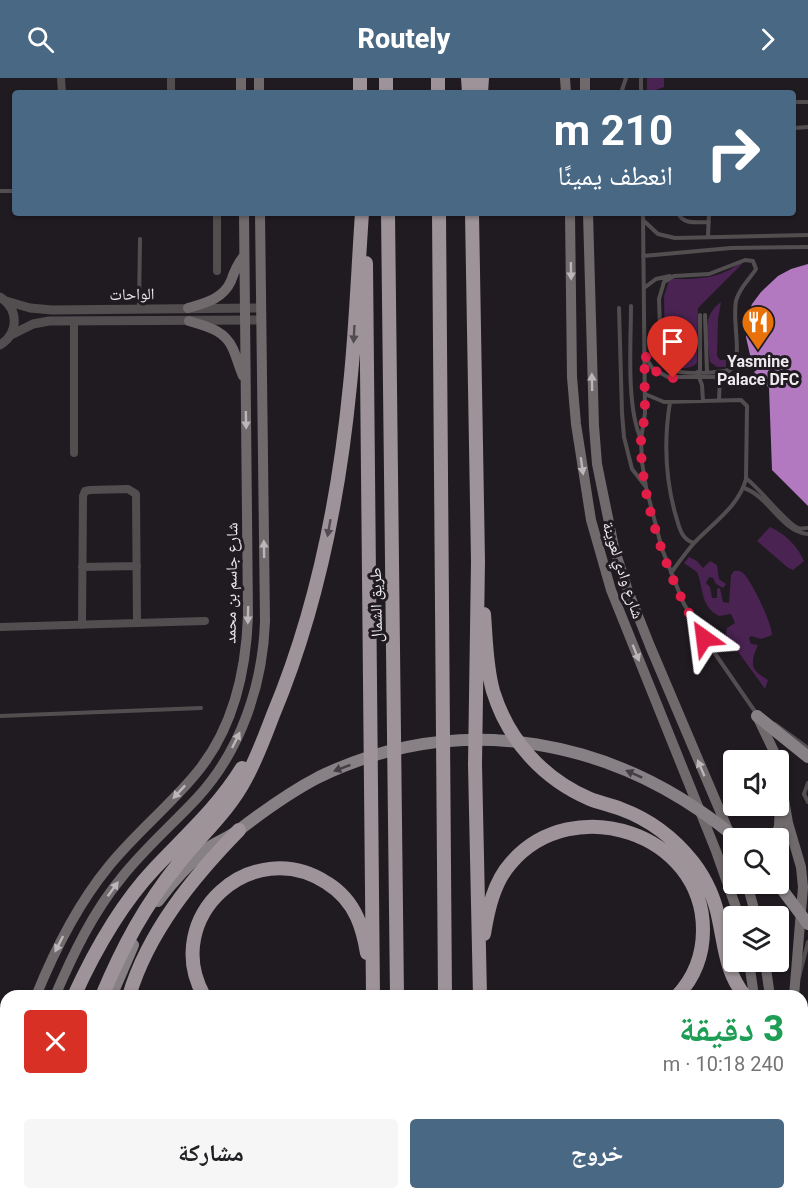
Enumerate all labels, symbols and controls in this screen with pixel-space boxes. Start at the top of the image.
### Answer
icon: search [24,23,57,56]
text: Routely [358,23,450,55]
icon: forward [751,23,784,56]
text: 210 m [554,106,673,155]
icon: right [694,114,772,192]
text: انعطف يمينًا [557,160,673,192]
one-way arrow [566,262,576,281]
street label: الواحات [109,284,155,304]
restaurant icon: Yasmine Palace DFC [740,304,776,351]
pin [647,316,698,378]
one-way arrow [349,325,358,344]
icon: arrive [656,325,689,358]
place label: Yasmine Palace DFC [717,352,799,389]
one-way arrow [587,372,597,391]
one-way arrow [241,411,251,430]
one-way arrow [577,457,586,476]
one-way arrow [324,518,333,537]
street label: شارع وادي لعوينة [595,519,648,622]
street label: شارع جاسم بن محمد [220,522,243,644]
one-way arrow [259,540,269,559]
street label: طريق الشمال [366,567,387,643]
one-way arrow [243,606,253,625]
position arrow [672,606,736,670]
one-way arrow [631,644,641,662]
one-way arrow [231,731,240,748]
map controls [723,750,789,972]
button: sound [723,750,789,816]
one-way arrow [696,759,705,777]
one-way arrow [333,763,351,773]
one-way arrow [625,769,642,778]
one-way arrow [172,785,186,800]
button: search [723,828,789,894]
one-way arrow [106,882,118,897]
button: layers [723,906,789,972]
one-way arrow [54,936,64,953]
text: 3 دقيقة [679,1008,784,1050]
button: close [24,1010,87,1073]
text: 240 m · 10:18 [663,1052,784,1076]
button: مشاركة [24,1119,398,1188]
button: خروج [410,1119,784,1188]

